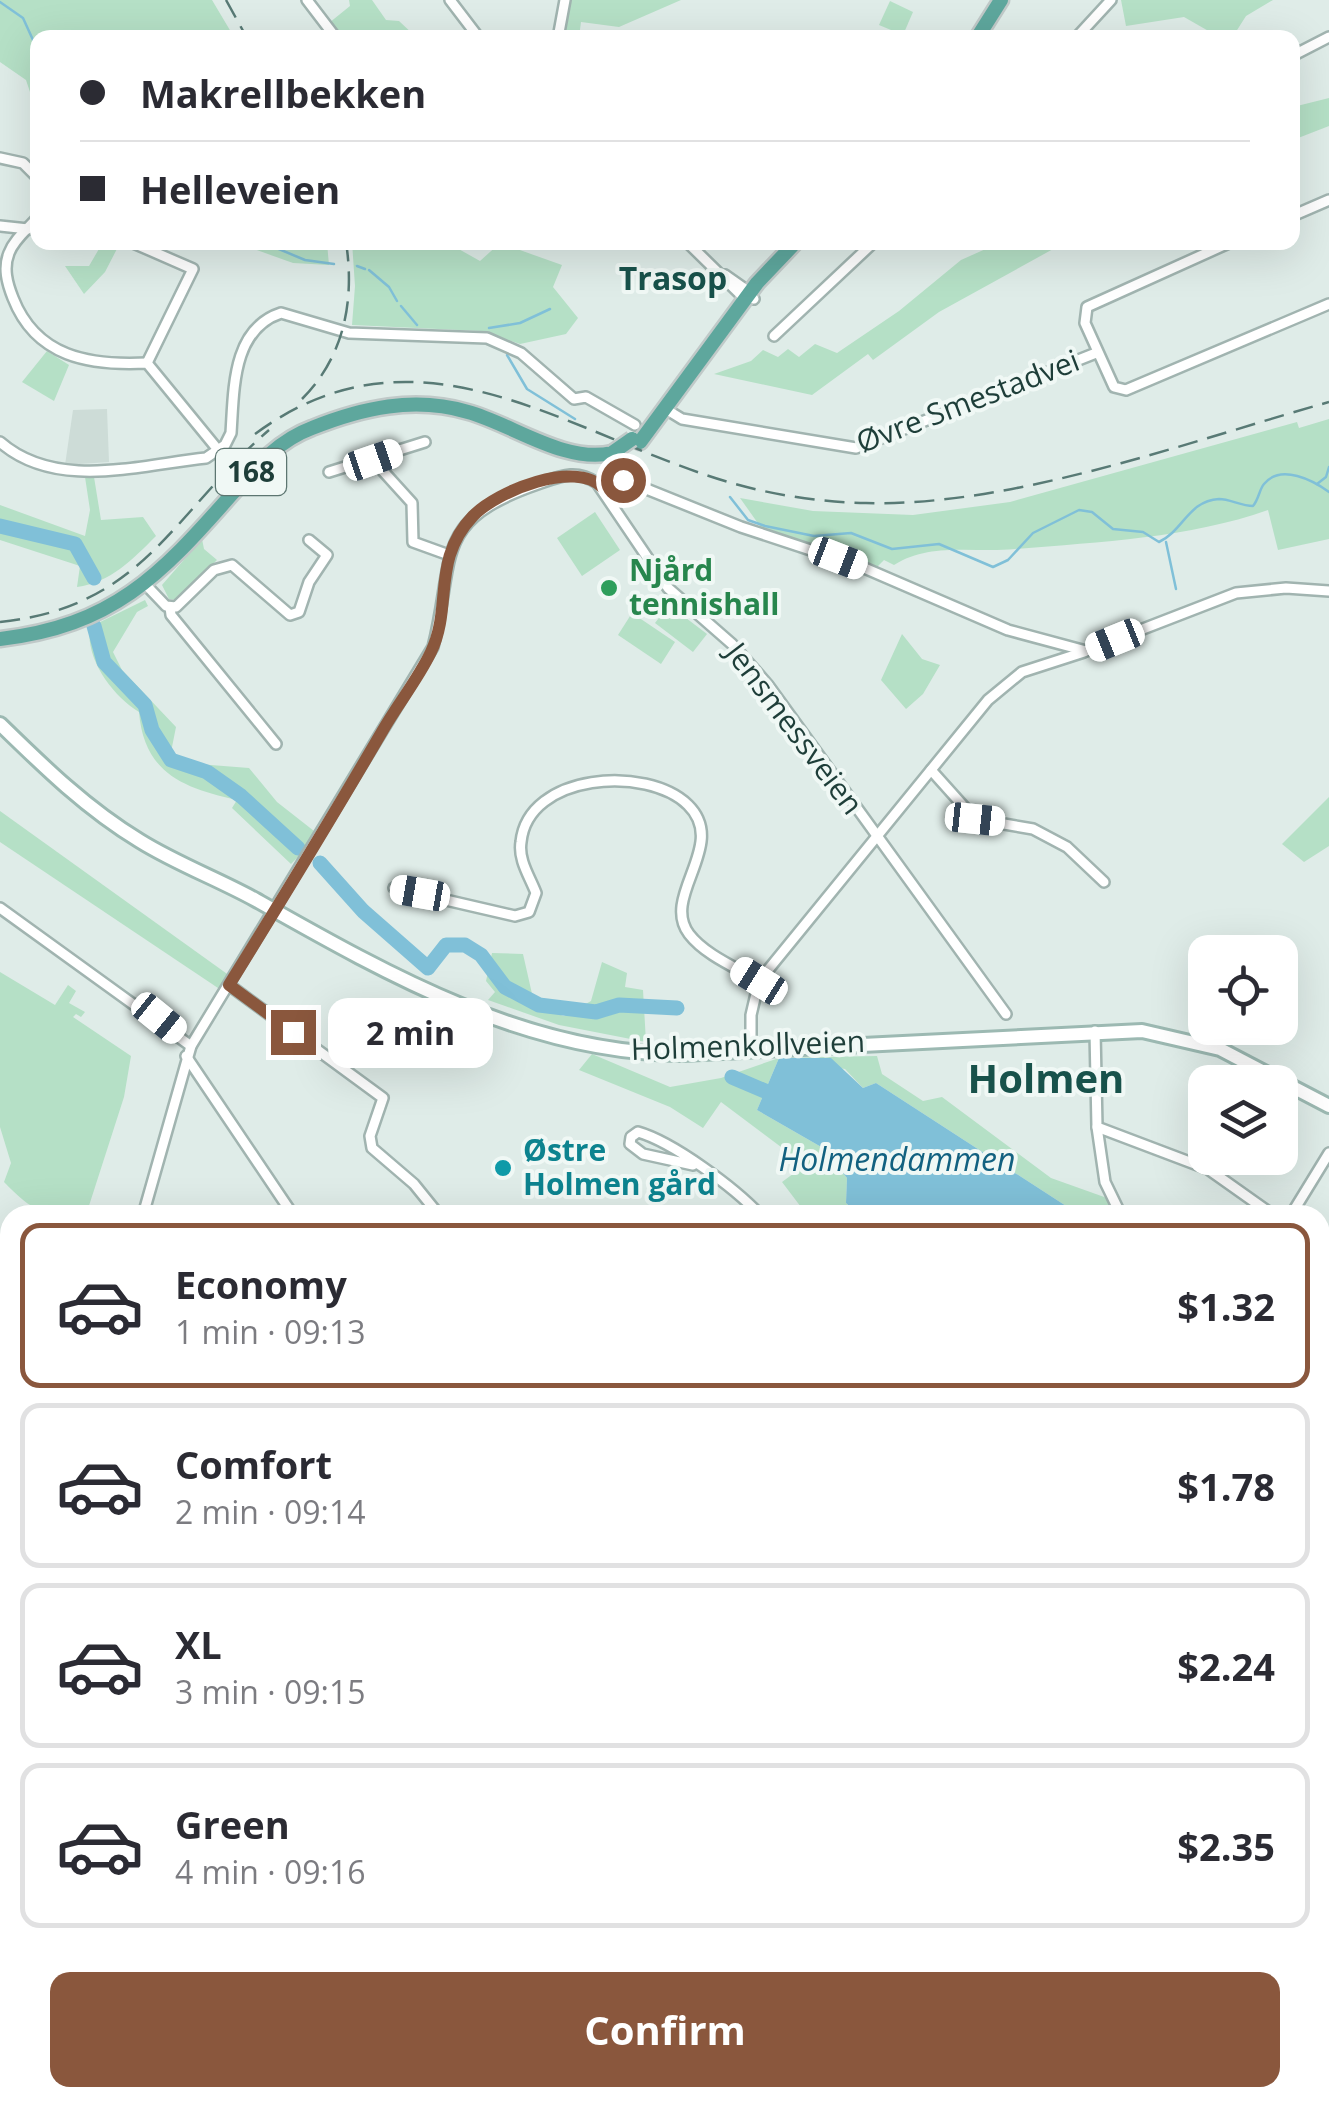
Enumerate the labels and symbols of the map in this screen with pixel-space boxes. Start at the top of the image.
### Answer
district label: Trasop [619,256,727,299]
street label: Øvre Smestadvei [850,339,1085,462]
car [340,436,406,484]
road number: 168 [216,449,286,495]
route start [601,458,646,503]
car [805,533,871,583]
place label: Njård tennishall [629,549,779,624]
marker: Njård tennishall [598,577,620,599]
car [1082,615,1148,665]
street label: Jensmessveien [715,631,873,822]
car [944,801,1006,837]
car [388,873,452,913]
car [726,952,792,1010]
car [126,987,192,1049]
callout: 2 min [328,997,493,1067]
route end [271,1010,316,1055]
street label: Holmenkollveien [630,1020,866,1069]
district label: Holmen [968,1050,1124,1105]
place label: Østre Holmen gård [523,1129,716,1204]
water label: Holmendammen [779,1137,1015,1180]
marker: Østre Holmen gård [492,1157,514,1179]

